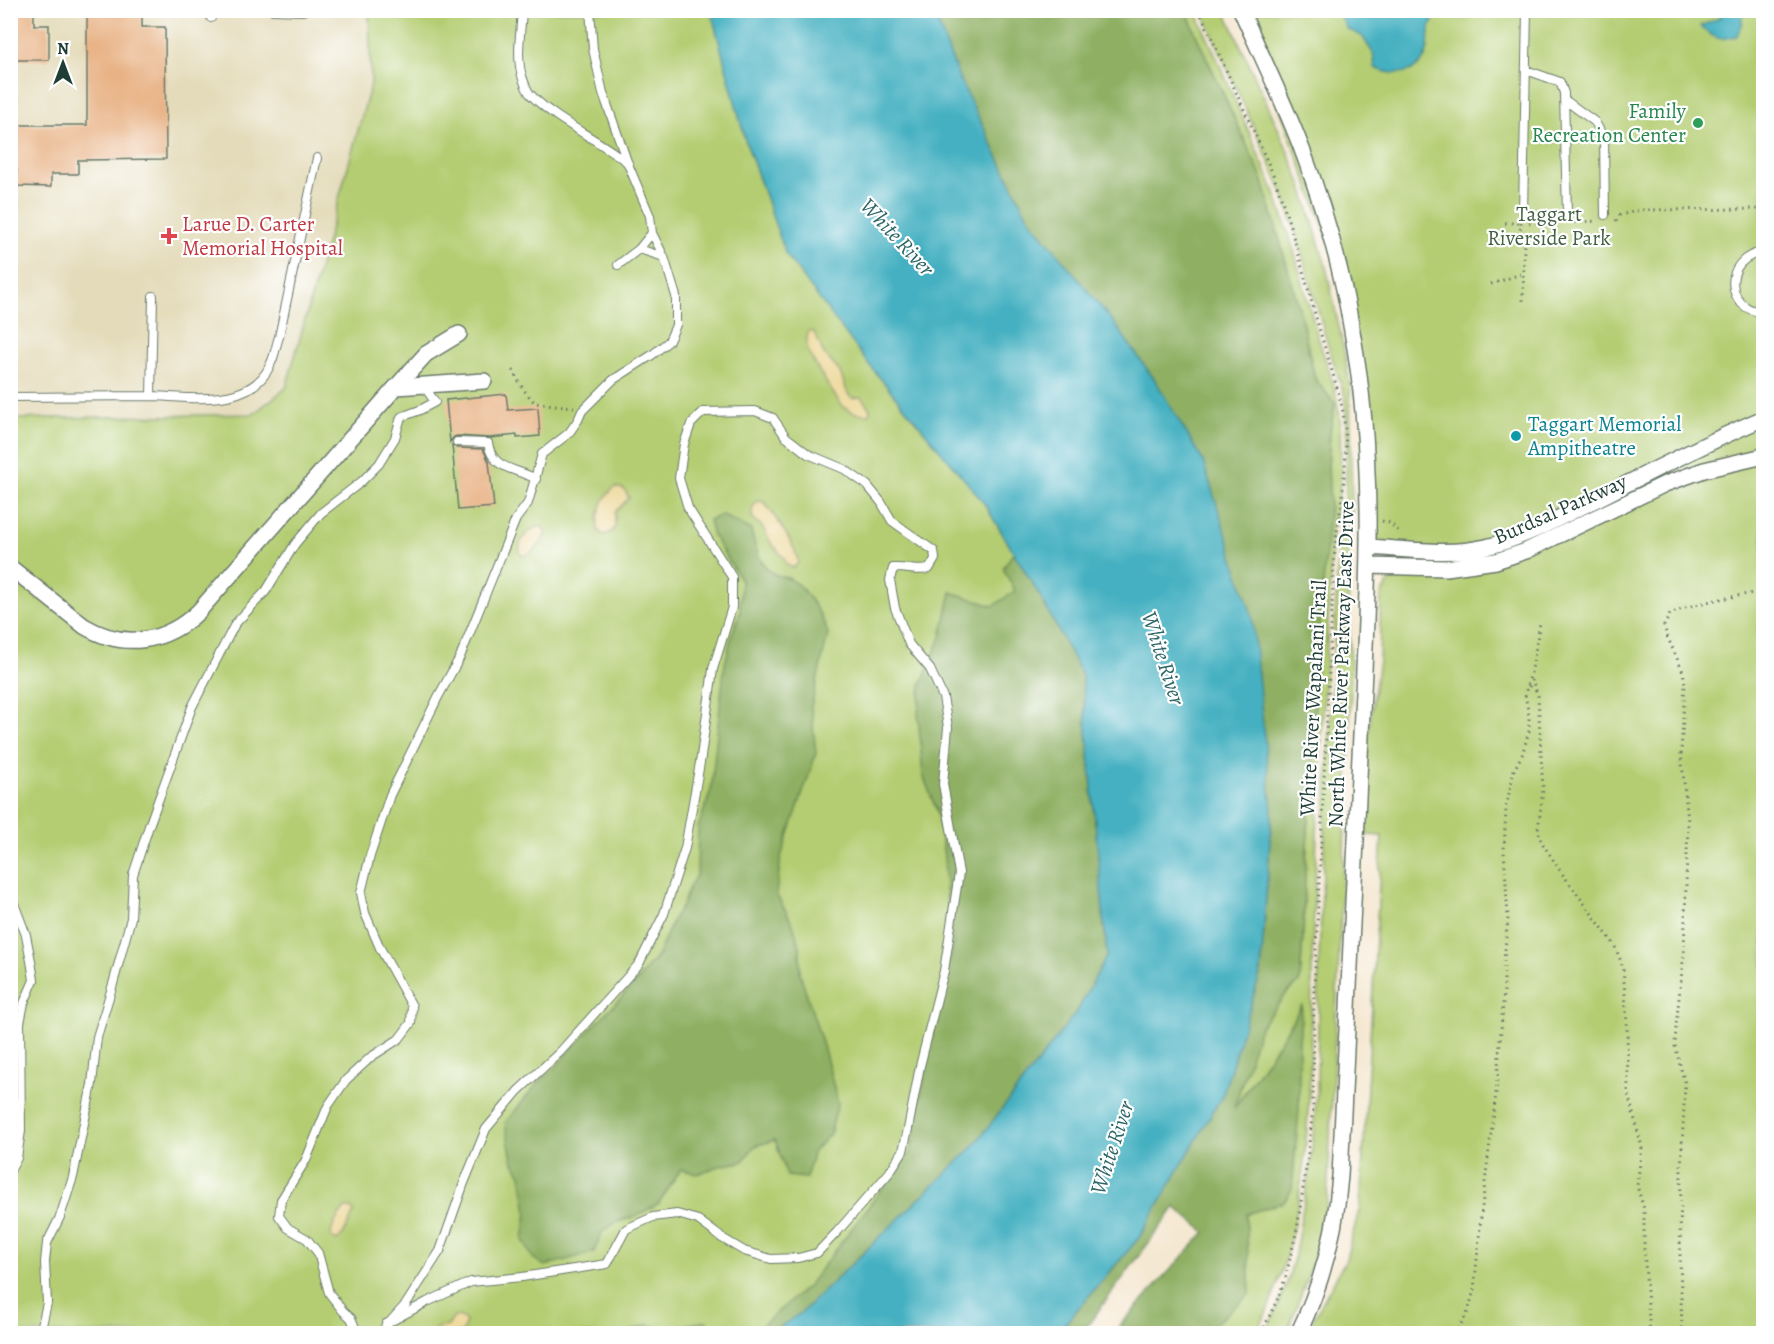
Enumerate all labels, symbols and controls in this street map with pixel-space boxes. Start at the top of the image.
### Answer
north arrow [33,33,93,93]
text: N [57,38,69,60]
place label: Family Recreation Center [1531,97,1687,149]
marker: Family Recreation Center [1691,116,1705,130]
water label: White River [853,191,942,284]
park label: Taggart Riverside Park [1487,200,1611,252]
place label: Larue D. Carter Memorial Hospital [182,210,343,262]
marker: Larue D. Carter Memorial Hospital [160,227,178,245]
place label: Taggart Memorial Ampitheatre [1527,410,1681,462]
marker: Taggart Memorial Ampitheatre [1509,429,1523,443]
street label: Burdsal Parkway [1489,467,1632,551]
street label: North White River Parkway East Drive [1321,500,1361,828]
street label: White River Wapahani Trail [1293,579,1333,818]
water label: White River [1134,607,1193,710]
water label: White River [1083,1096,1142,1199]

